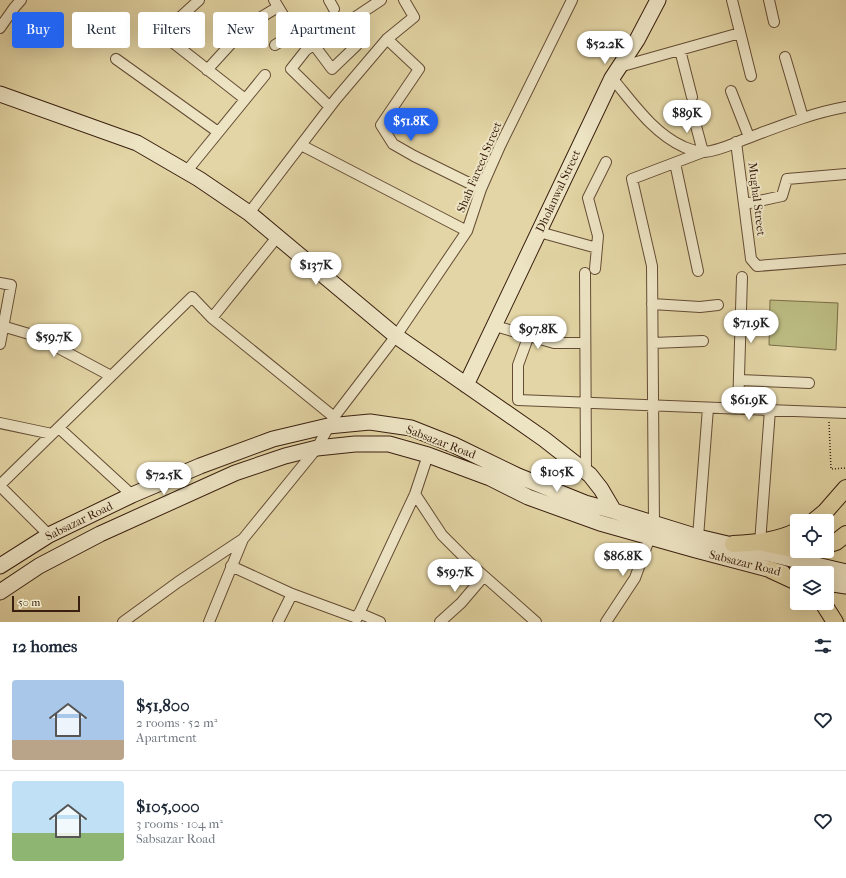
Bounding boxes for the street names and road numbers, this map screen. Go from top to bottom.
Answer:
street label: Shah Fareed Street [454,119,505,215]
street label: Dholanwal Street [533,147,584,234]
street label: Mughal Street [746,161,769,237]
street label: Sabsazar Road [404,422,478,462]
street label: Sabsazar Road [43,498,115,543]
street label: Sabsazar Road [708,547,783,579]

